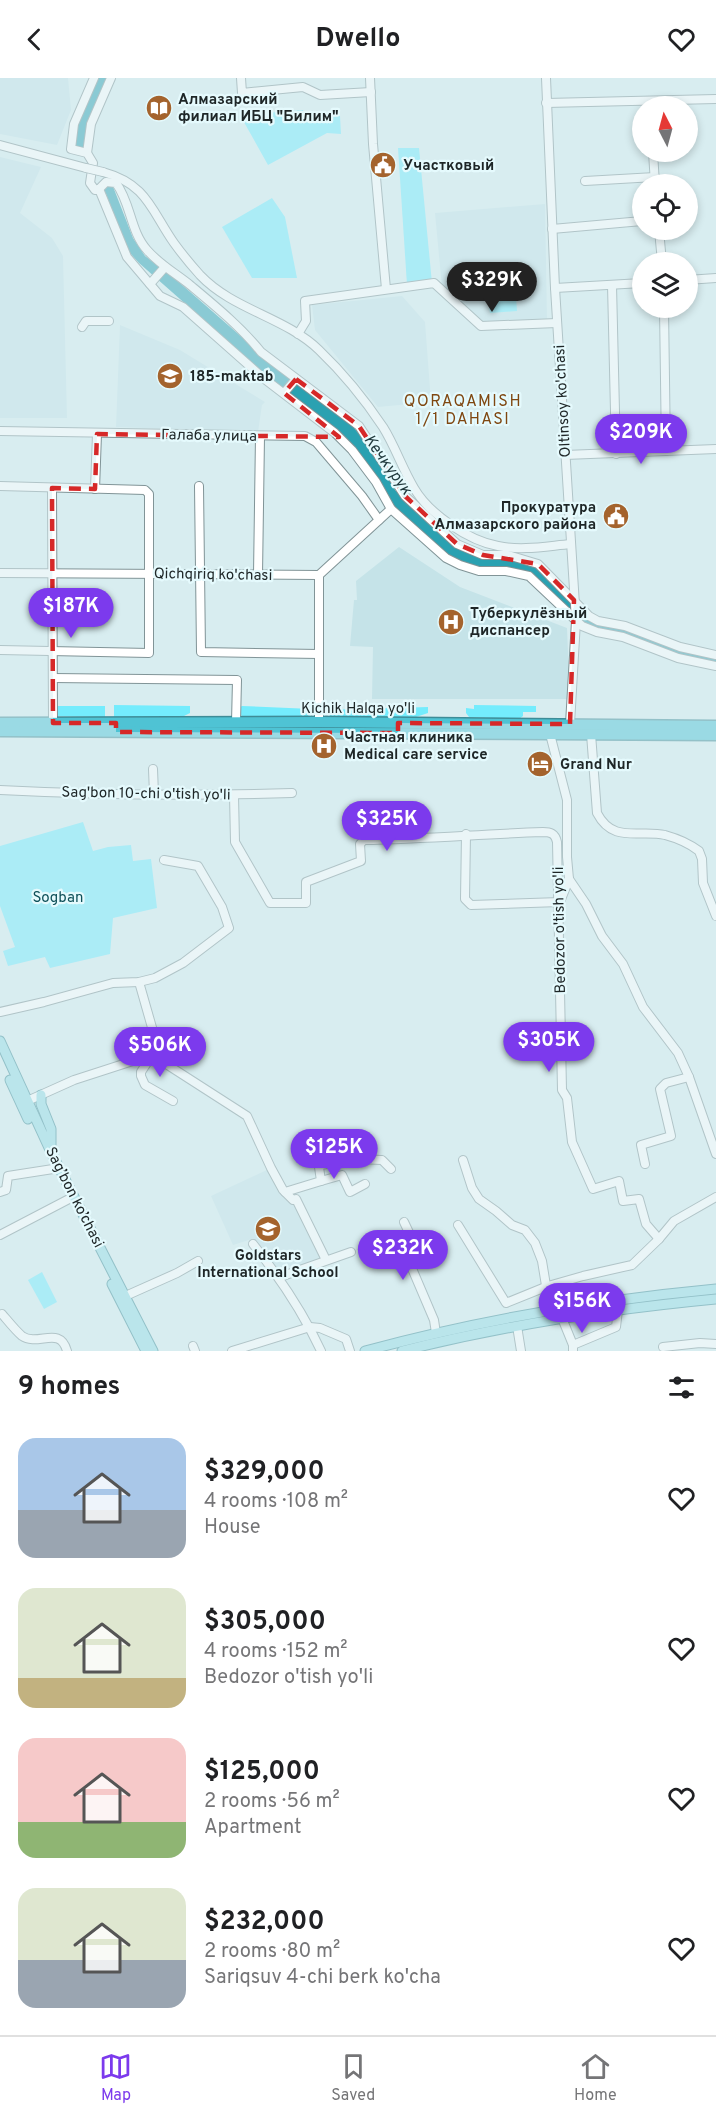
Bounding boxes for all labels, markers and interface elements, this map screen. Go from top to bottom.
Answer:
text: Dwello [316,22,400,56]
icon: back [18,23,51,56]
icon: heart [665,23,698,56]
place label: Алмазарский филиал ИБЦ "Билим" [178,91,339,127]
library icon: Алмазарский филиал ИБЦ "Билим" [144,93,174,123]
north arrow [632,96,698,162]
map controls [632,96,698,318]
public building icon: Участковый [368,150,398,180]
place label: Участковый [403,157,494,176]
button: locate [632,174,698,240]
button: layers [632,252,698,318]
pin: $329K [450,262,534,313]
text: $329K [461,268,523,294]
street label: Oltinsoy ko'chasi [551,344,576,458]
school or university icon: 185-maktab [155,361,185,391]
place label: 185-maktab [190,368,273,387]
district label: QORAQAMISH 1/1 DAHASI [404,392,522,430]
pin: $209K [599,414,683,465]
text: $209K [609,420,673,446]
street label: Галаба улица [161,426,257,447]
water label: Кечкурук [359,431,417,500]
place label: Прокуратура Алмазарского района [435,499,596,535]
public building icon: Прокуратура Алмазарского района [601,501,631,531]
street label: Qichqiriq ko'chasi [154,565,272,586]
pin: $187K [29,588,113,639]
text: $187K [42,594,100,620]
place label: Туберкулёзный диспансер [470,605,587,641]
hospital icon: Туберкулёзный диспансер [436,607,466,637]
street label: Kichik Halqa yo'li [301,700,415,719]
place label: Частная клиника Medical care service [344,729,488,765]
hospital icon: Частная клиника Medical care service [309,731,339,761]
hotel icon: Grand Nur [525,749,555,779]
place label: Grand Nur [560,756,633,775]
street label: Sag'bon 10-chi o'tish yo'li [61,784,231,805]
pin: $325K [345,801,429,852]
text: $325K [356,807,418,833]
street label: Bedozor o'tish yo'li [550,866,571,994]
park label: Sogban [33,889,83,908]
pin: $305K [507,1022,591,1073]
pin: $506K [118,1027,202,1078]
text: $305K [517,1028,581,1054]
text: $506K [128,1033,192,1059]
pin: $125K [292,1129,376,1180]
text: $125K [305,1135,363,1161]
street label: Sag’bon ko’chasi [40,1144,107,1251]
school or university icon: Goldstars International School [253,1214,283,1244]
pin: $232K [361,1230,445,1281]
text: $232K [372,1236,434,1262]
place label: Goldstars International School [197,1247,339,1283]
pin: $156K [540,1283,624,1334]
text: $156K [553,1289,611,1315]
text: 9 homes [18,1371,120,1404]
icon: filters [665,1371,698,1404]
text: $329,000 [204,1456,325,1489]
icon: home [66,1462,138,1534]
icon: heart [665,1482,698,1515]
text: 4 rooms · 108 m² [204,1489,348,1515]
text: House [204,1515,260,1541]
text: $305,000 [204,1606,326,1639]
icon: home [66,1612,138,1684]
icon: heart [665,1632,698,1665]
text: 4 rooms · 152 m² [204,1639,348,1665]
text: Bedozor o'tish yo'li [204,1665,373,1691]
text: $125,000 [204,1756,320,1789]
icon: home [66,1762,138,1834]
icon: heart [665,1782,698,1815]
text: 2 rooms · 56 m² [204,1789,340,1815]
text: Apartment [204,1815,302,1841]
text: $232,000 [204,1906,325,1939]
icon: home [66,1912,138,1984]
icon: heart [665,1932,698,1965]
text: 2 rooms · 80 m² [204,1939,340,1965]
text: Sariqsuv 4-chi berk ko'cha [204,1965,441,1991]
tab: Map [99,2050,132,2106]
tab: Saved [331,2050,375,2106]
tab: Home [574,2050,617,2106]

